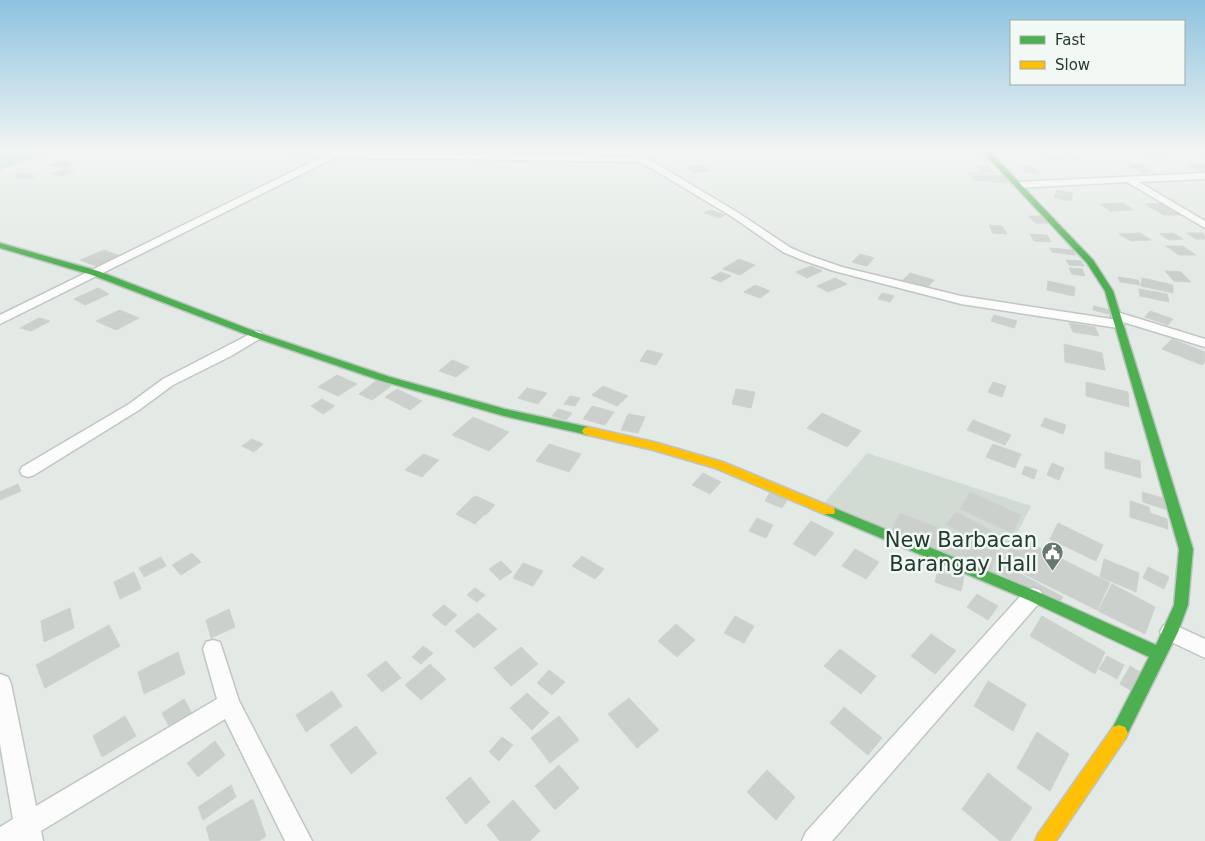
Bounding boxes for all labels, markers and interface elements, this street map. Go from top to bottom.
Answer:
legend [1010,20,1185,85]
text: Fast [1055,31,1085,49]
text: Slow [1055,56,1090,74]
place label: New Barbacan Barangay Hall [885,528,1037,576]
public building icon: New Barbacan Barangay Hall [1041,540,1065,571]

